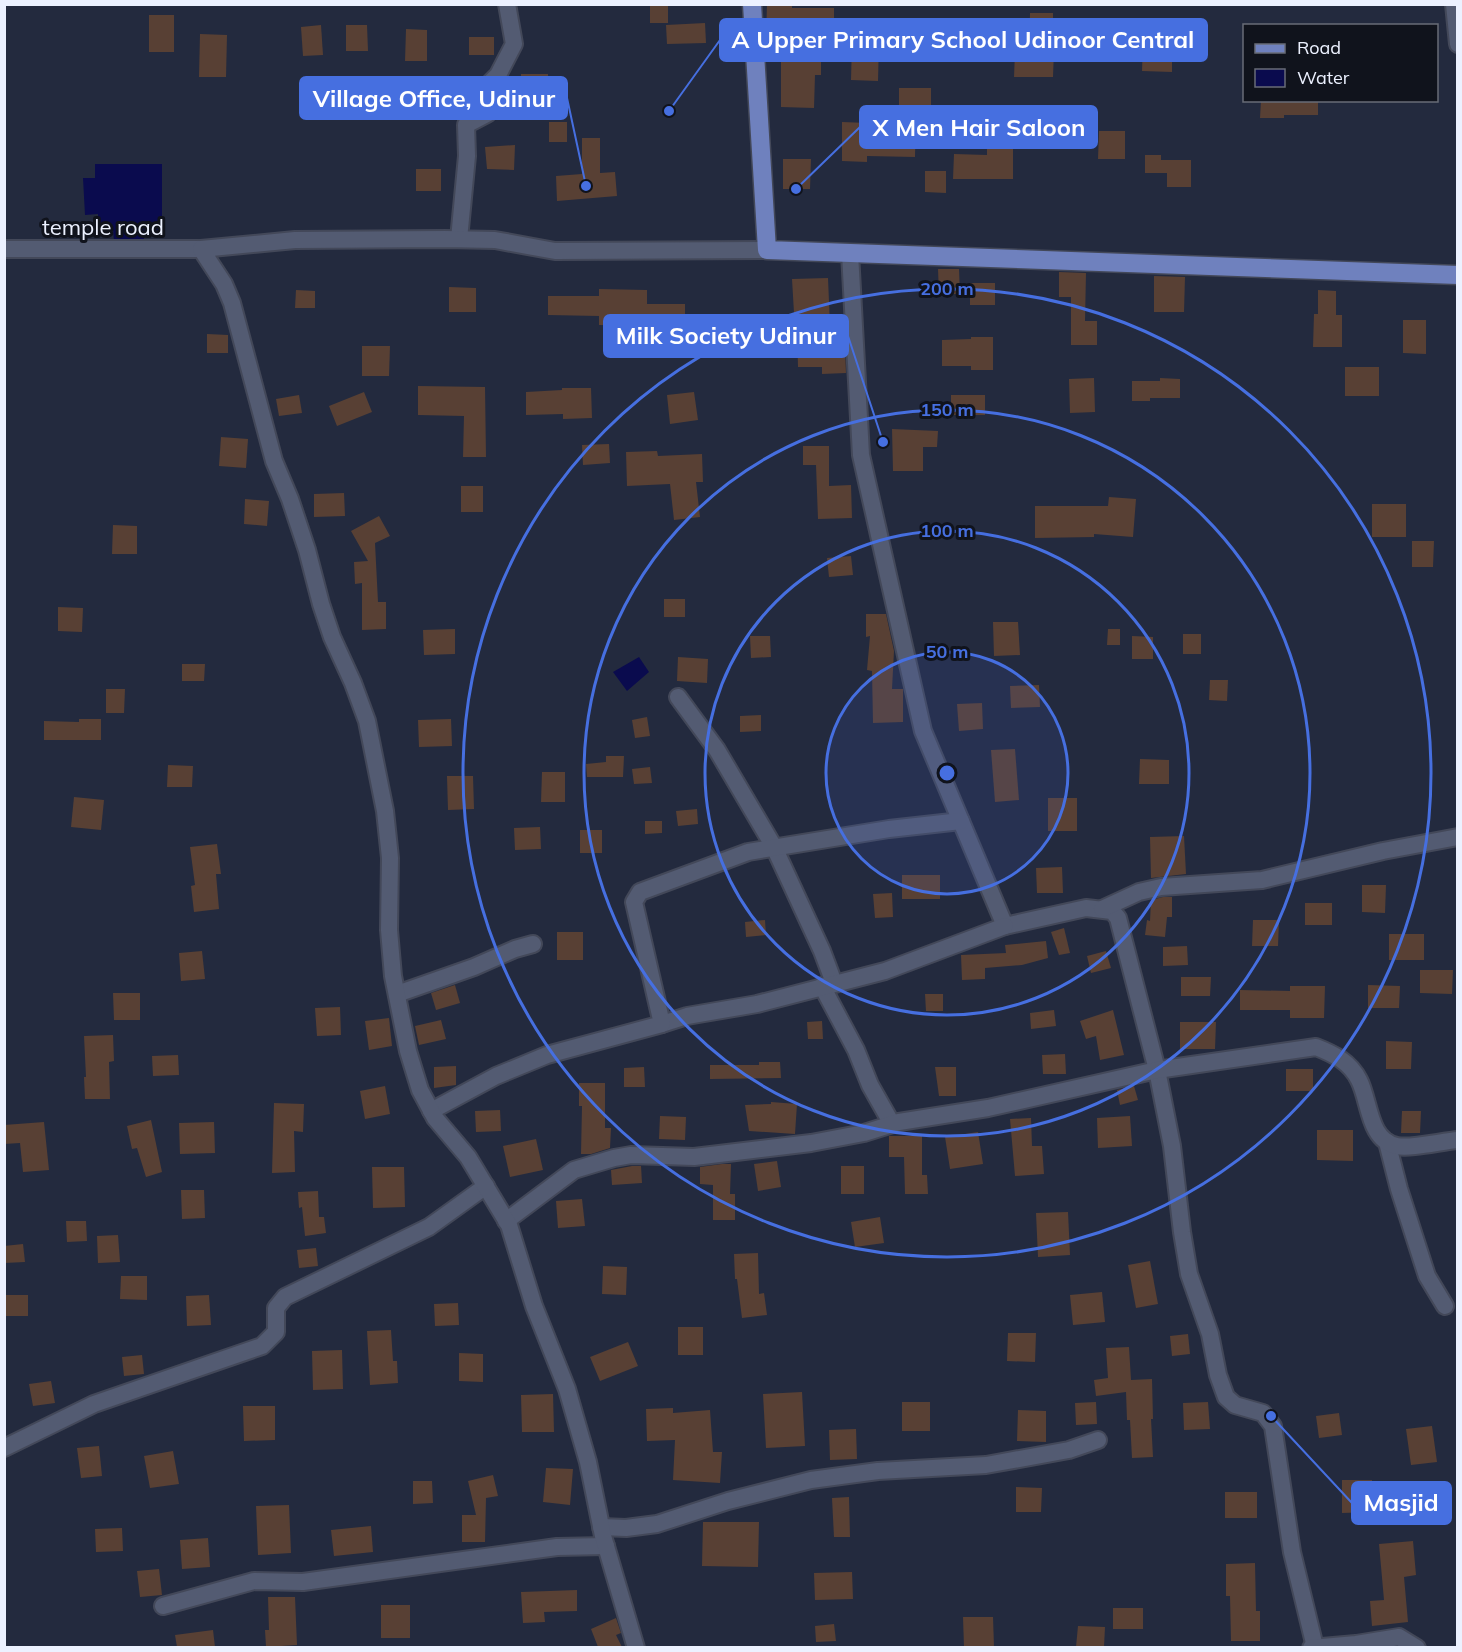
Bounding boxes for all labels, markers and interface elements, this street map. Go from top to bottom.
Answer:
callout: A Upper Primary School Udinoor Central [720,19,1207,61]
text: A Upper Primary School Udinoor Central [732,24,1194,54]
legend [1243,24,1438,102]
text: Road [1297,36,1341,59]
text: Water [1297,66,1350,89]
callout: Village Office, Udinur [300,77,567,119]
text: Village Office, Udinur [312,83,556,113]
callout: X Men Hair Saloon [860,106,1097,148]
text: X Men Hair Saloon [872,112,1086,142]
street label: temple road [42,213,164,241]
text: 200 m [920,277,974,300]
callout: Milk Society Udinur [604,315,848,357]
text: Milk Society Udinur [616,320,837,350]
text: 150 m [920,398,974,421]
text: 100 m [920,519,974,542]
text: 50 m [926,640,968,663]
centre of rings [937,763,957,783]
callout: Masjid [1352,1482,1451,1524]
text: Masjid [1363,1487,1439,1517]

